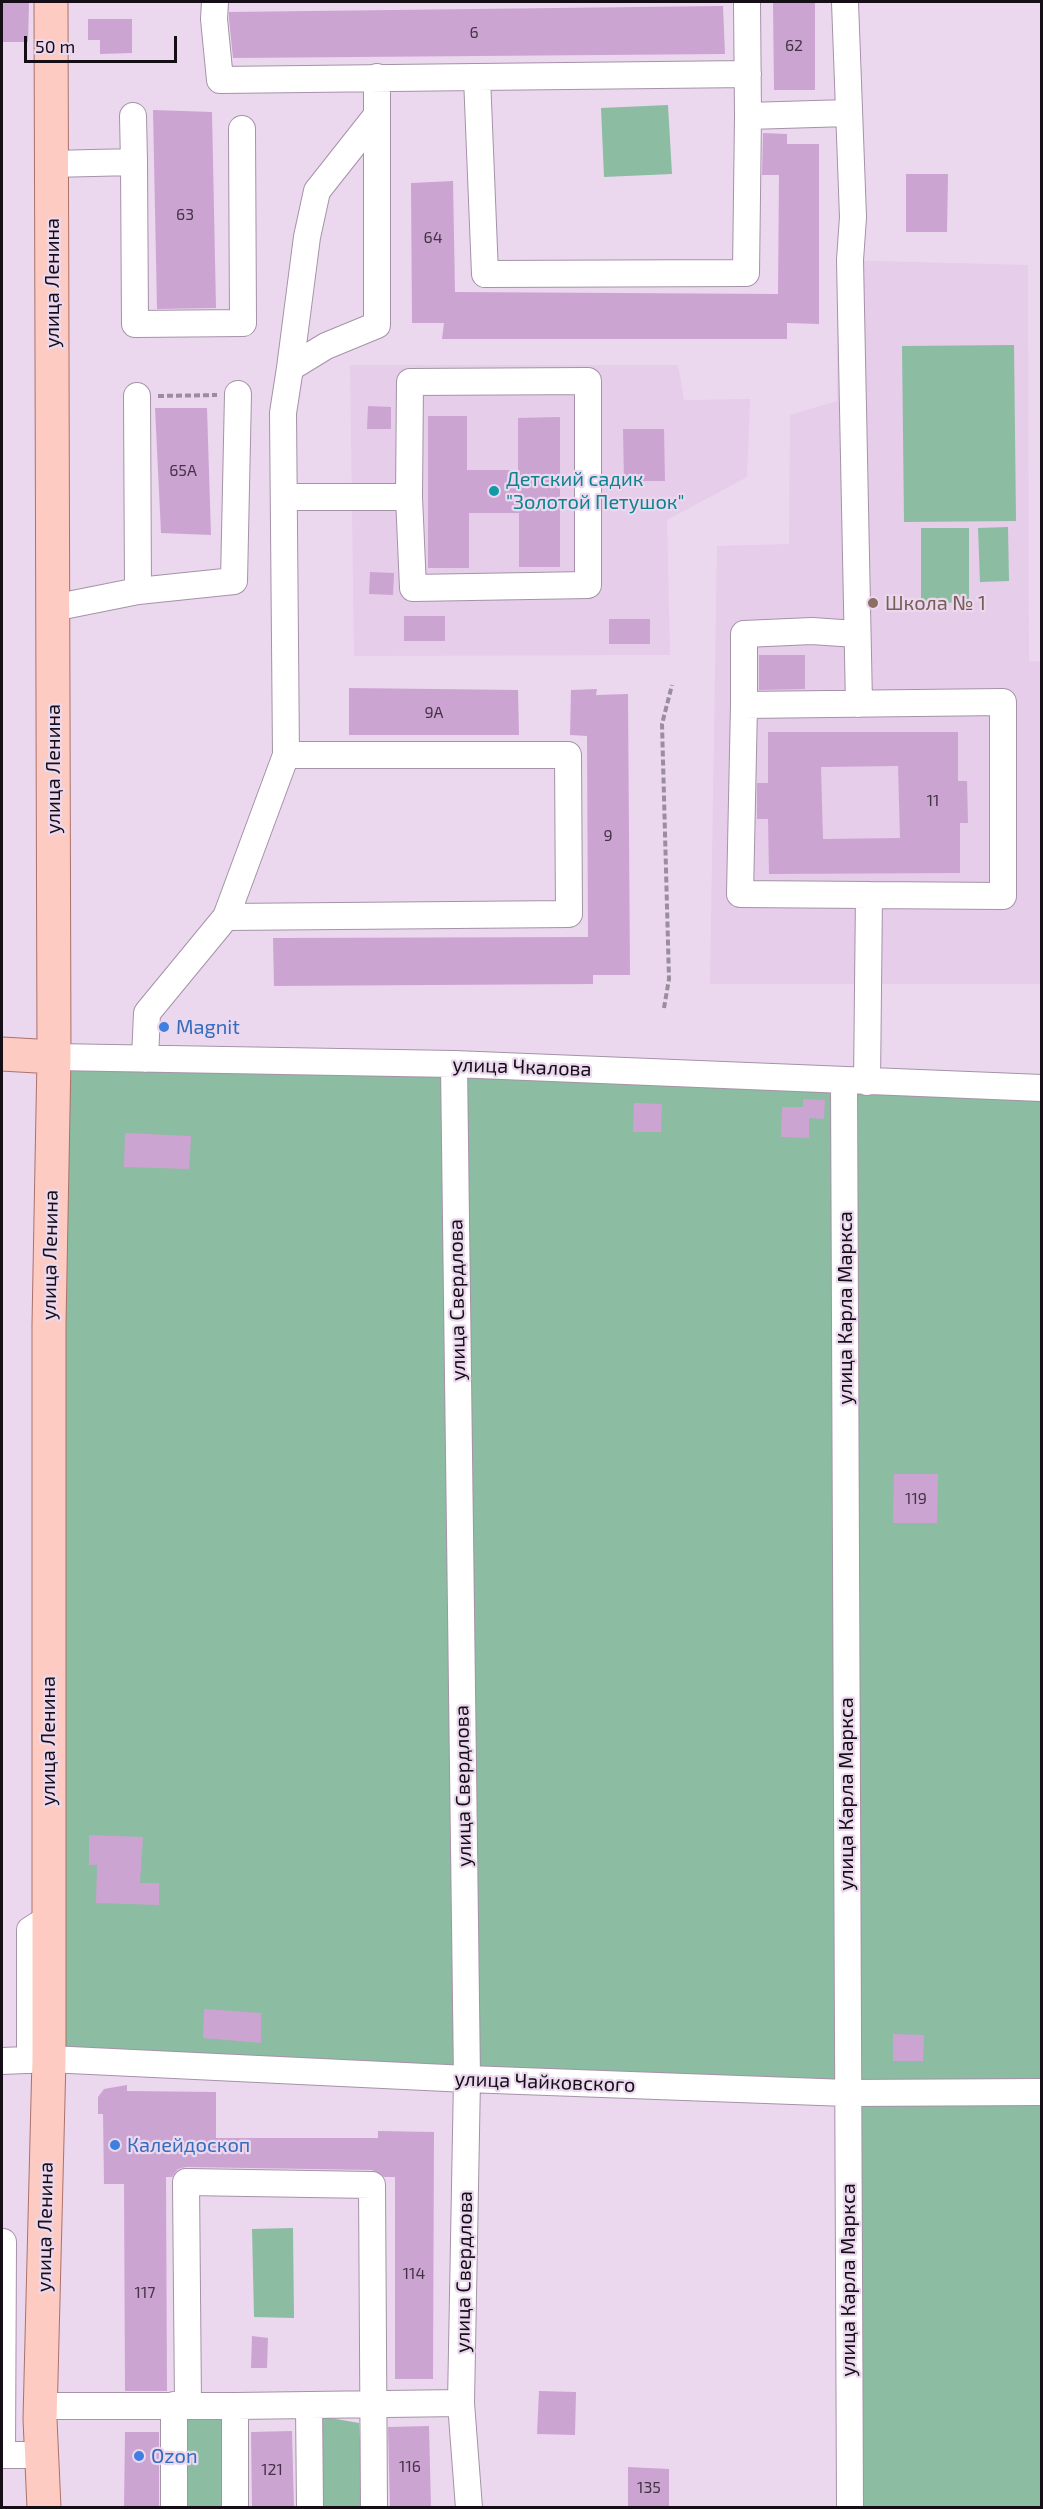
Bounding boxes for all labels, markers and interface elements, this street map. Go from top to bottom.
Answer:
house number: 6 [469,23,479,43]
scale bar [27,24,180,62]
text: 50 m [35,35,75,57]
house number: 62 [785,36,803,56]
house number: 63 [176,205,194,225]
street label: улица Ленина [40,218,64,348]
house number: 64 [424,228,442,248]
house number: 65А [169,461,197,481]
place label: Детский садик "Золотой Петушок" [506,467,685,514]
marker: Детский садик "Золотой Петушок" [487,484,501,498]
place label: Школа № 1 [885,591,986,615]
marker: Школа № 1 [866,596,880,610]
house number: 9А [424,703,444,723]
street label: улица Ленина [41,704,65,834]
house number: 11 [927,791,939,811]
house number: 9 [603,826,613,846]
place label: Magnit [176,1015,240,1039]
marker: Magnit [157,1020,171,1034]
street label: улица Чкалова [452,1053,592,1081]
street label: улица Ленина [37,1190,63,1320]
street label: улица Карла Маркса [833,1211,857,1405]
street label: улица Свердлова [444,1219,470,1381]
house number: 119 [905,1489,927,1509]
street label: улица Ленина [36,1676,60,1806]
street label: улица Карла Маркса [834,1697,858,1891]
street label: улица Свердлова [450,1705,476,1867]
street label: улица Чайковского [454,2067,636,2097]
place label: Калейдоскоп [127,2133,250,2157]
marker: Калейдоскоп [108,2138,122,2152]
street label: улица Ленина [32,2162,58,2292]
street label: улица Карла Маркса [836,2183,860,2377]
street label: улица Свердлова [451,2191,477,2353]
house number: 114 [403,2264,425,2284]
house number: 117 [135,2283,155,2303]
place label: Ozon [151,2444,198,2468]
marker: Ozon [132,2449,146,2463]
house number: 116 [399,2457,421,2477]
house number: 121 [261,2460,283,2480]
house number: 135 [637,2478,661,2498]

